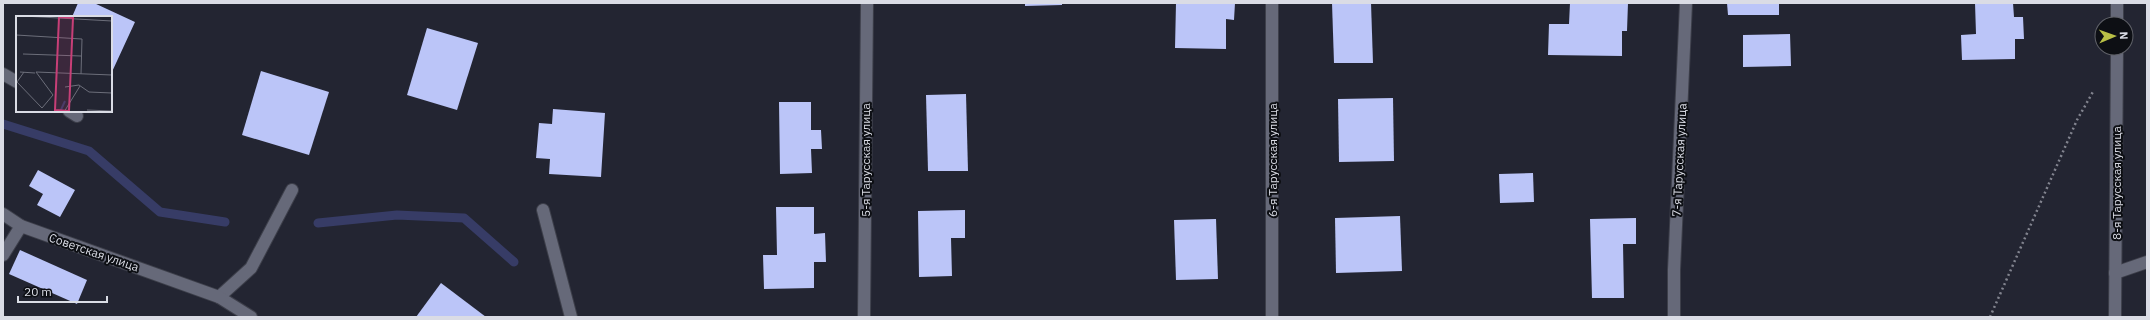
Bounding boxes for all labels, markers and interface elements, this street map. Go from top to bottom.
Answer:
inset map [16,16,112,112]
north arrow [2094,16,2134,56]
text: N [2117,31,2131,40]
street label: 7-я Тарусская улица [1669,102,1689,217]
street label: 5-я Тарусская улица [858,103,873,217]
street label: 6-я Тарусская улица [1265,103,1280,217]
street label: 8-я Тарусская улица [2109,126,2124,240]
street label: Советская улица [47,230,142,275]
scale bar [18,278,107,304]
text: 20 m [24,284,52,299]

